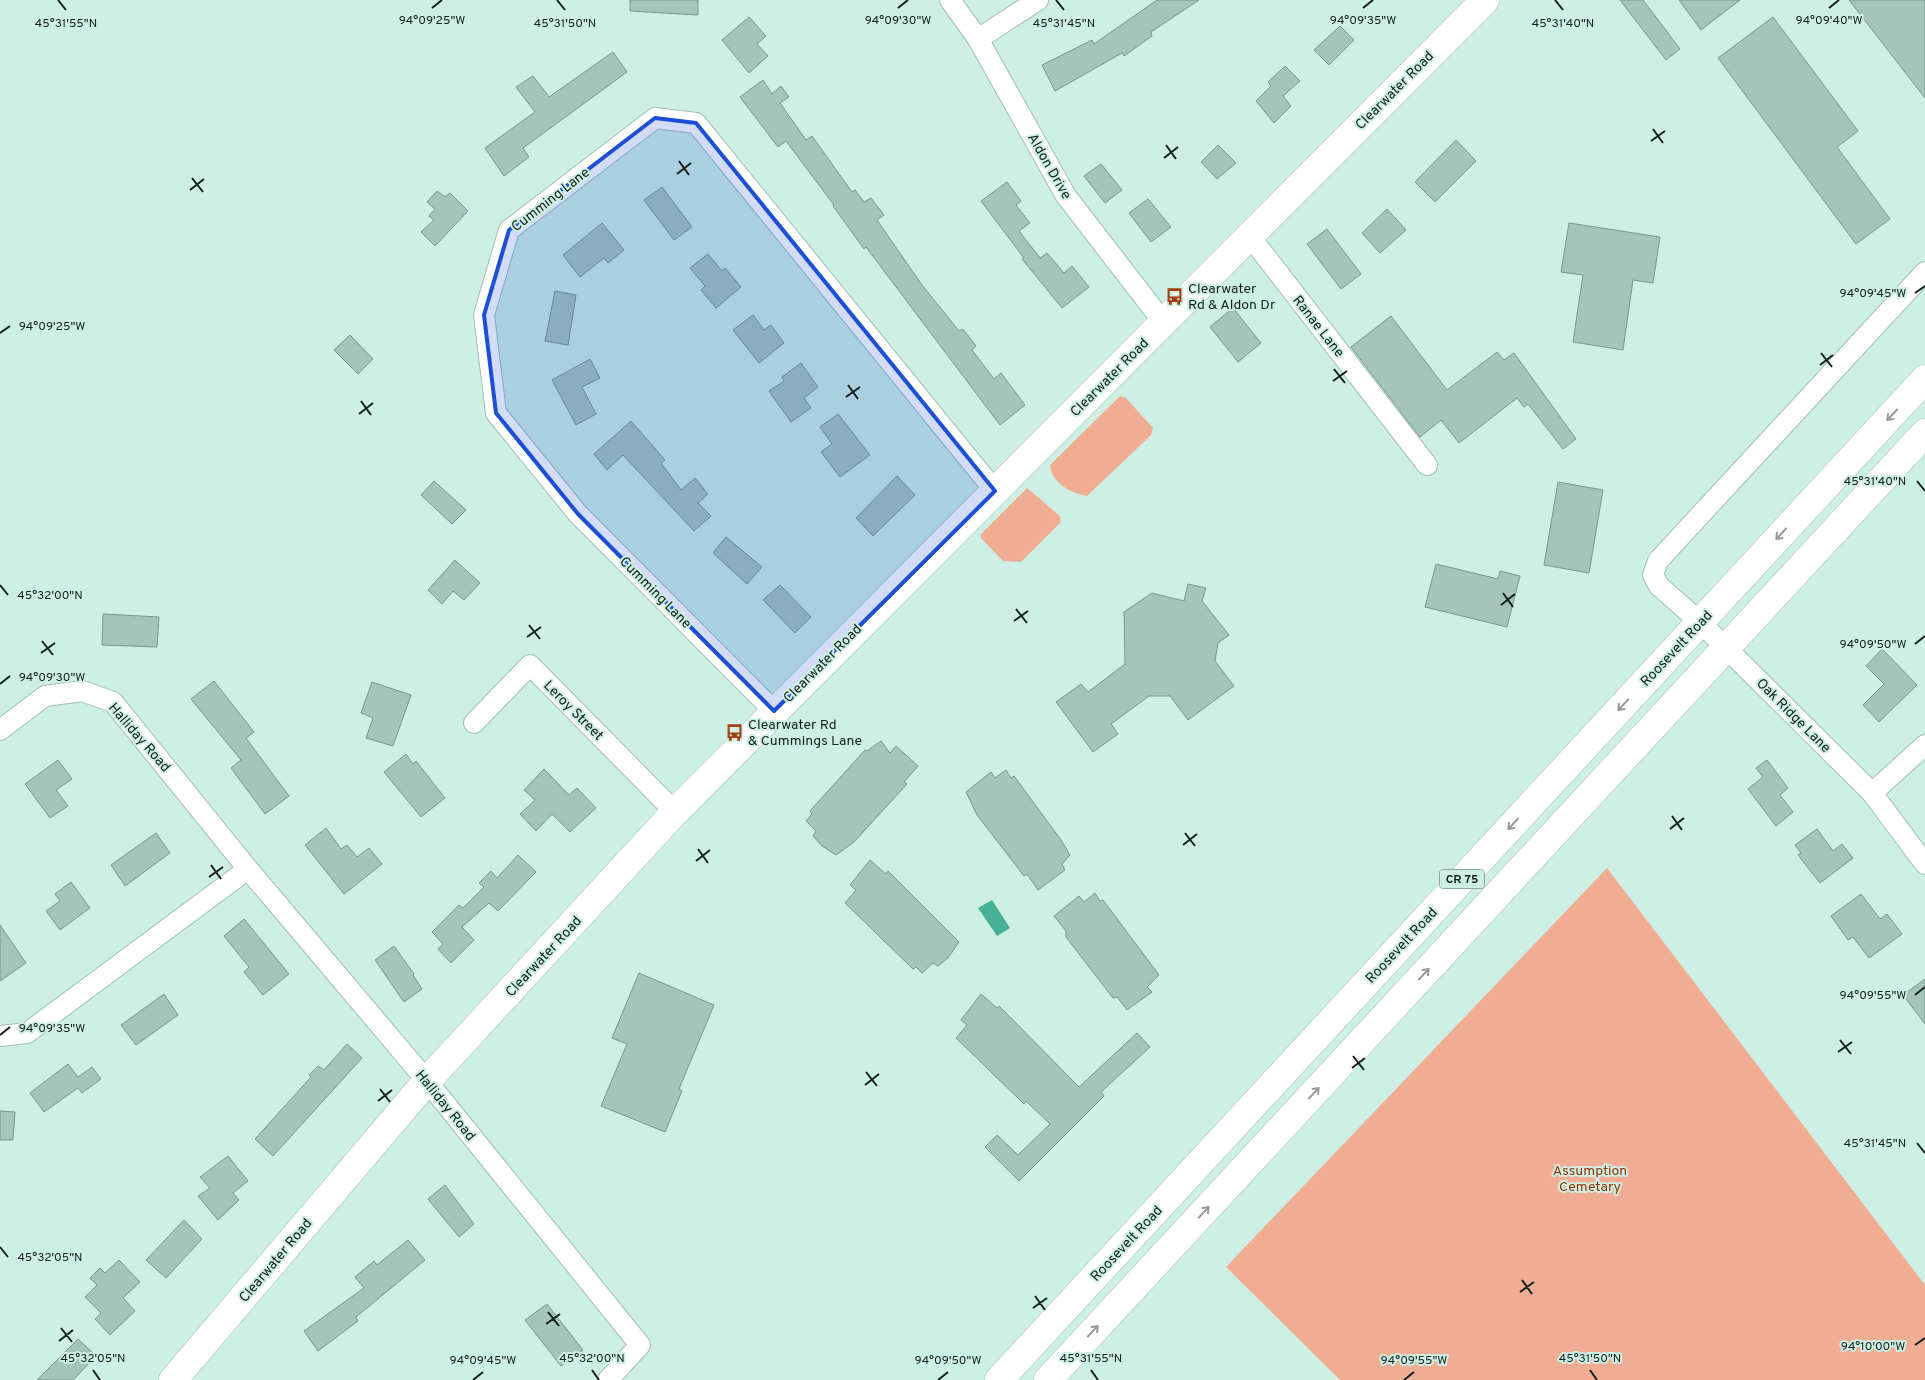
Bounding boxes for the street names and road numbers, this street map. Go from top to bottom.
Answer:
street label: Clearwater Road [1352,48,1438,134]
street label: Aldon Drive [1023,131,1074,203]
street label: Cumming Lane [508,164,593,236]
street label: Ranae Lane [1288,293,1347,361]
street label: Clearwater Road [1067,335,1153,421]
street label: Cumming Lane [615,554,694,633]
street label: Roosevelt Road [1638,608,1717,691]
street label: Clearwater Road [780,621,866,707]
street label: Oak Ridge Lane [1752,675,1834,757]
street label: Leroy Street [540,678,606,744]
street label: Halliday Road [104,700,173,776]
road number: CR 75 [1440,870,1484,889]
street label: Roosevelt Road [1363,905,1442,988]
street label: Clearwater Road [502,913,586,1001]
street label: Halliday Road [411,1067,478,1145]
street label: Roosevelt Road [1088,1203,1167,1286]
street label: Clearwater Road [236,1216,316,1306]

